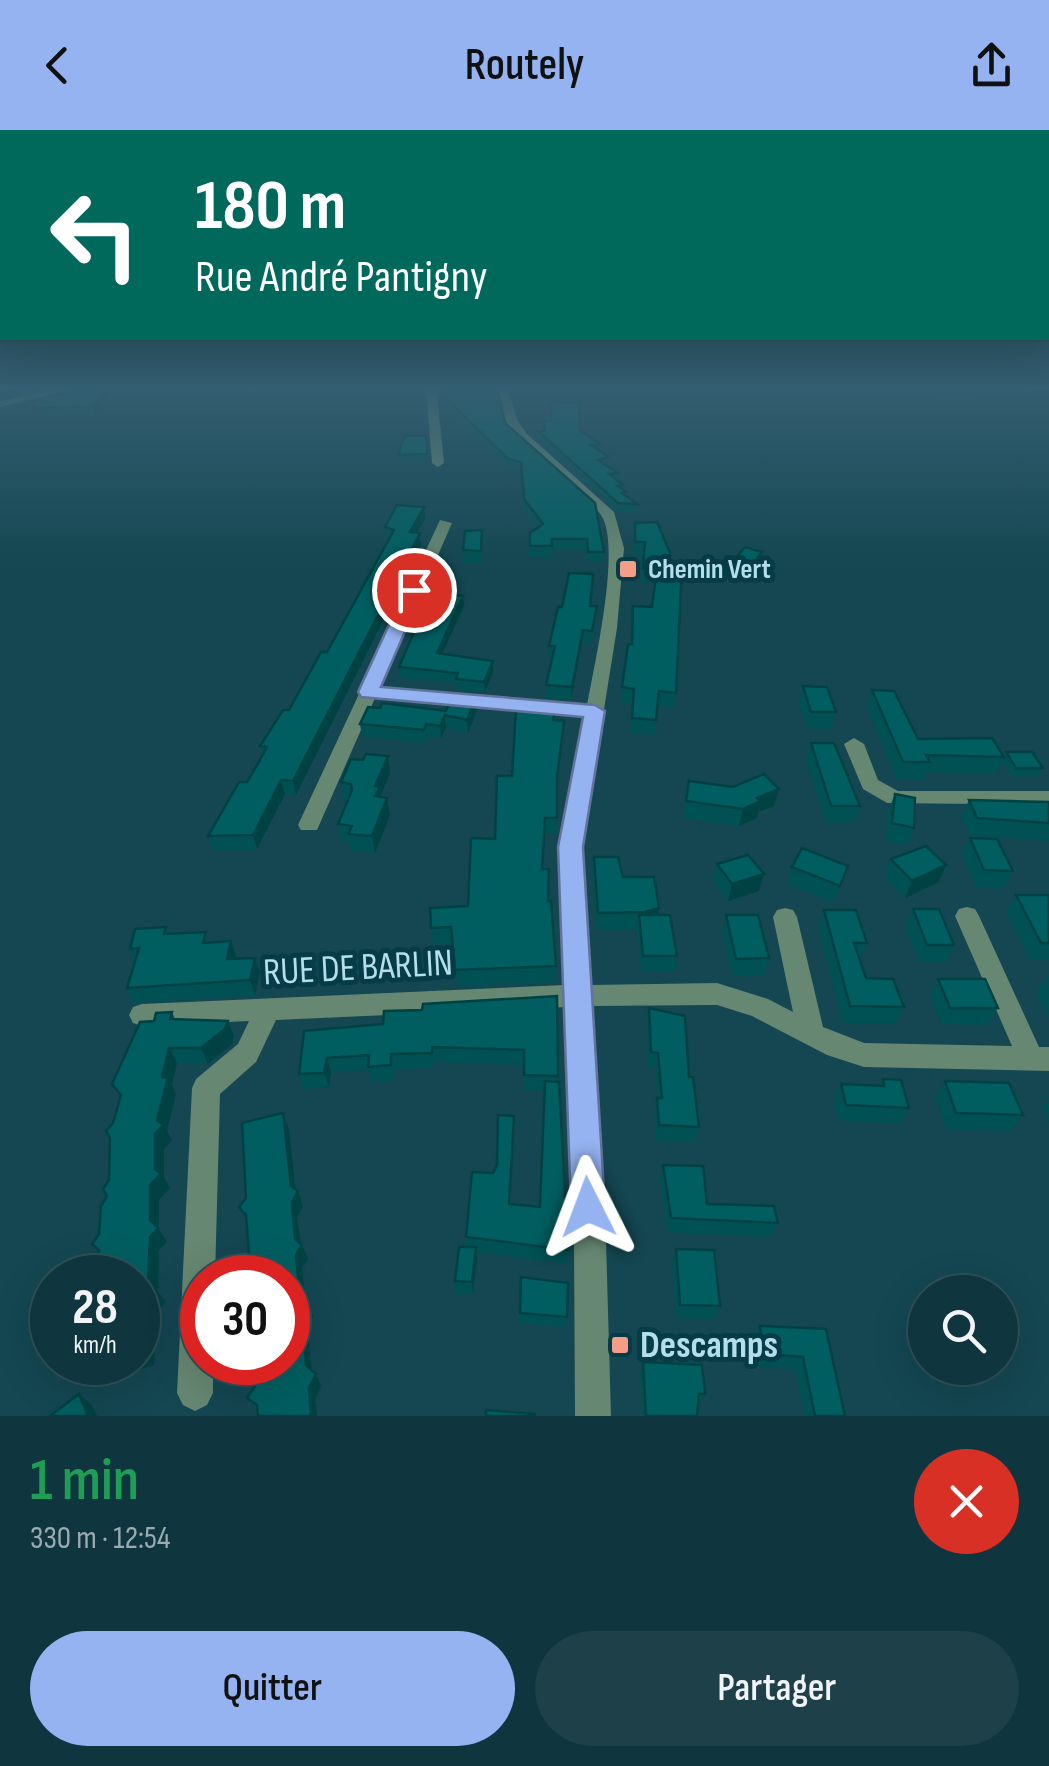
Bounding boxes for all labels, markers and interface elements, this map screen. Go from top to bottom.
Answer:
icon: back [30,38,85,93]
text: Routely [465,38,584,93]
icon: share [964,38,1019,93]
text: 180 m [195,165,346,249]
icon: left [30,170,160,300]
text: Rue André Pantigny [195,250,487,305]
pin [372,548,457,633]
place label: Chemin Vert [648,553,771,586]
marker: Chemin Vert [617,558,639,580]
icon: arrive [387,563,442,618]
street label: RUE DE BARLIN [262,941,454,995]
position arrow [536,1155,640,1259]
speed limit sign: 30 [180,1255,310,1385]
map controls [908,1275,1018,1385]
button: search [908,1275,1018,1385]
text: 28 [72,1278,118,1338]
place label: Descamps [640,1323,778,1368]
text: km/h [73,1330,117,1361]
marker: Descamps [609,1334,631,1356]
text: 1 min [30,1445,139,1517]
button: close [914,1449,1019,1554]
text: 330 m · 12:54 [30,1519,170,1558]
button: Quitter [30,1631,515,1746]
button: Partager [535,1631,1019,1746]

